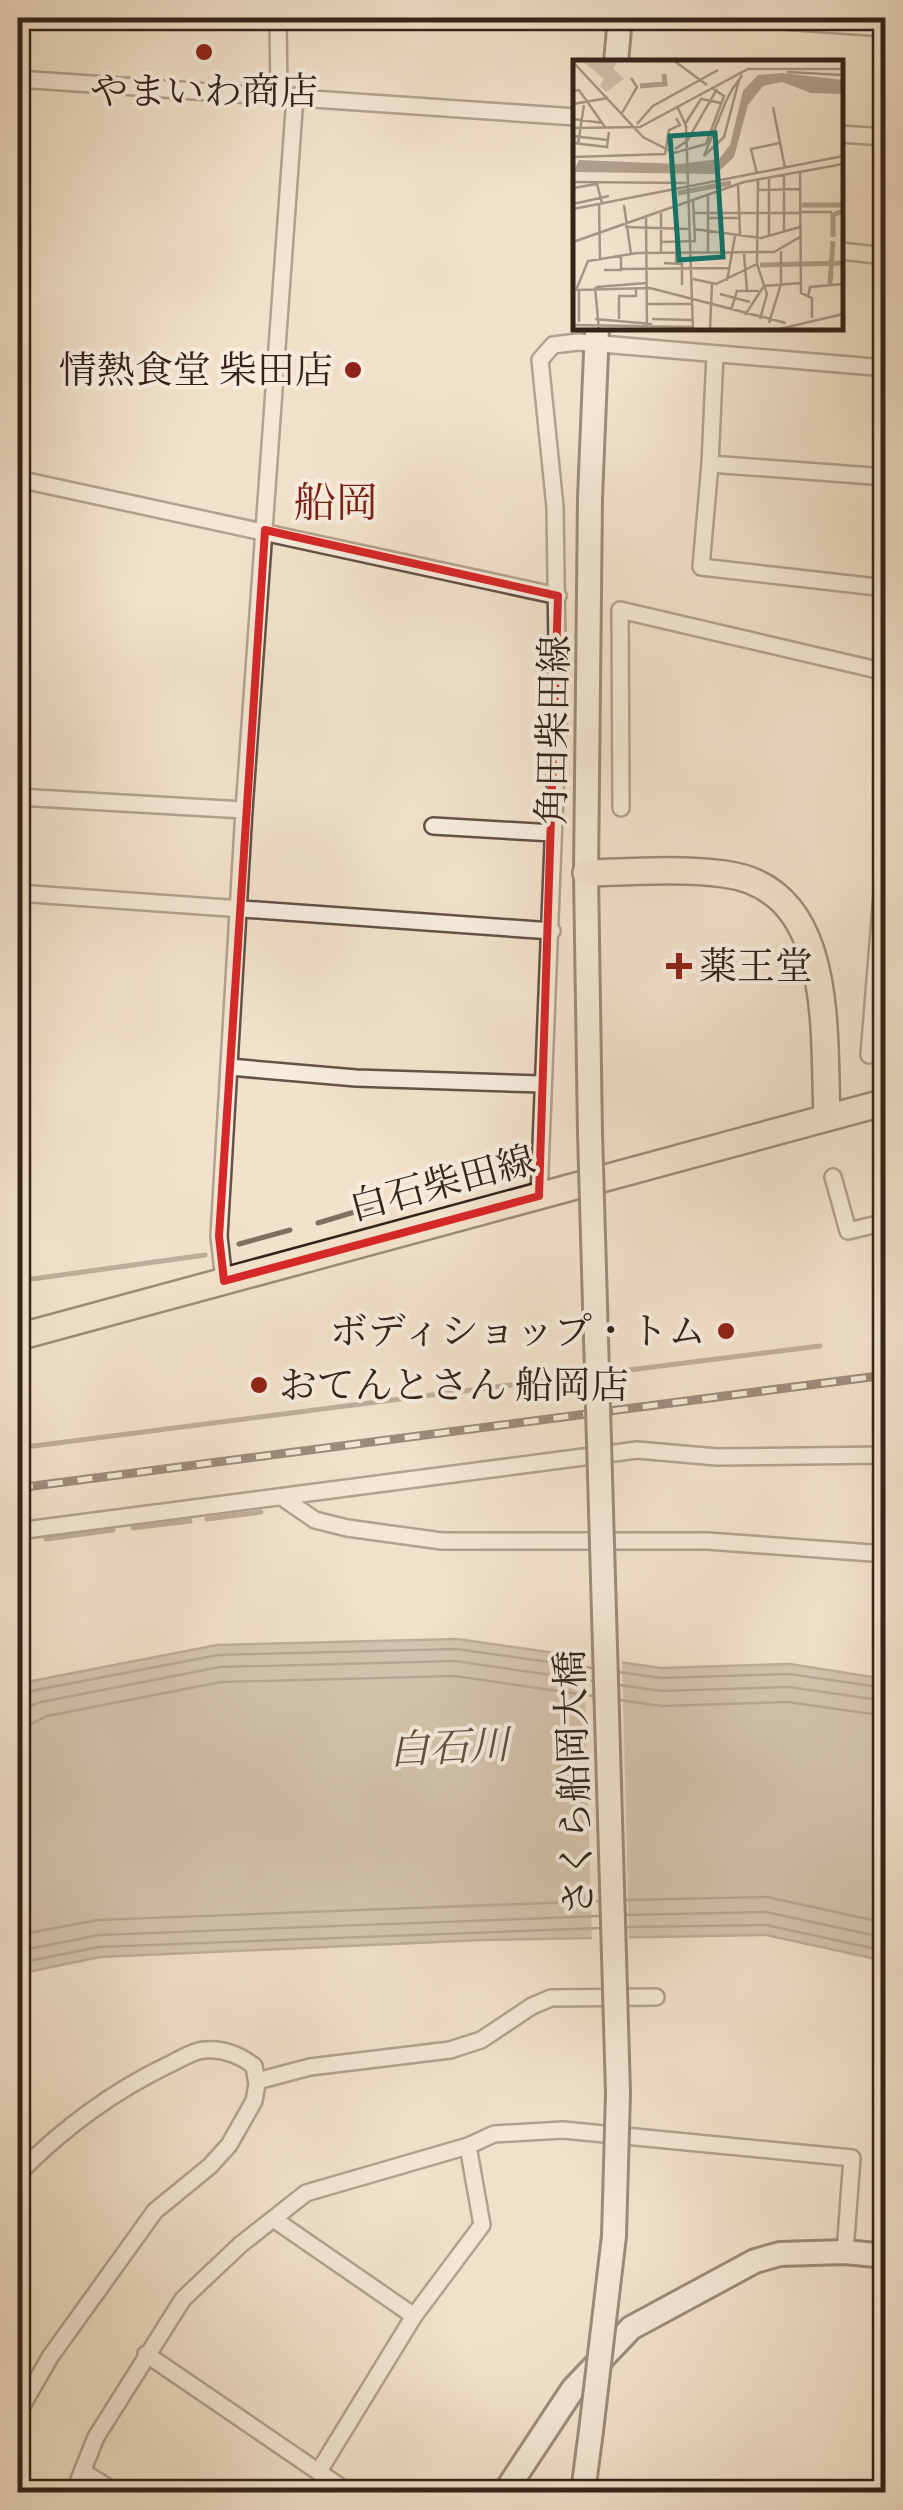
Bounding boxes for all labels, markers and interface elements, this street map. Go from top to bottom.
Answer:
marker: やまいわ商店 [193,41,215,63]
inset map [573,60,843,330]
place label: やまいわ商店 [90,68,318,114]
place label: 情熱食堂 柴田店 [59,347,333,393]
marker: 情熱食堂 柴田店 [342,359,364,381]
district label: 船岡 [294,477,378,529]
street label: 角田柴田線 [528,635,578,825]
place label: 薬王堂 [699,943,813,989]
marker: 薬王堂 [668,955,690,977]
street label: 白石柴田線 [344,1136,540,1230]
place label: ボディショップ・トム [330,1308,706,1354]
marker: ボディショップ・トム [715,1320,737,1342]
place label: おてんとさん 船岡店 [279,1362,629,1408]
marker: おてんとさん 船岡店 [248,1374,270,1396]
street label: さくら船岡大橋 [546,1649,602,1917]
water label: 白石川 [388,1720,514,1775]

